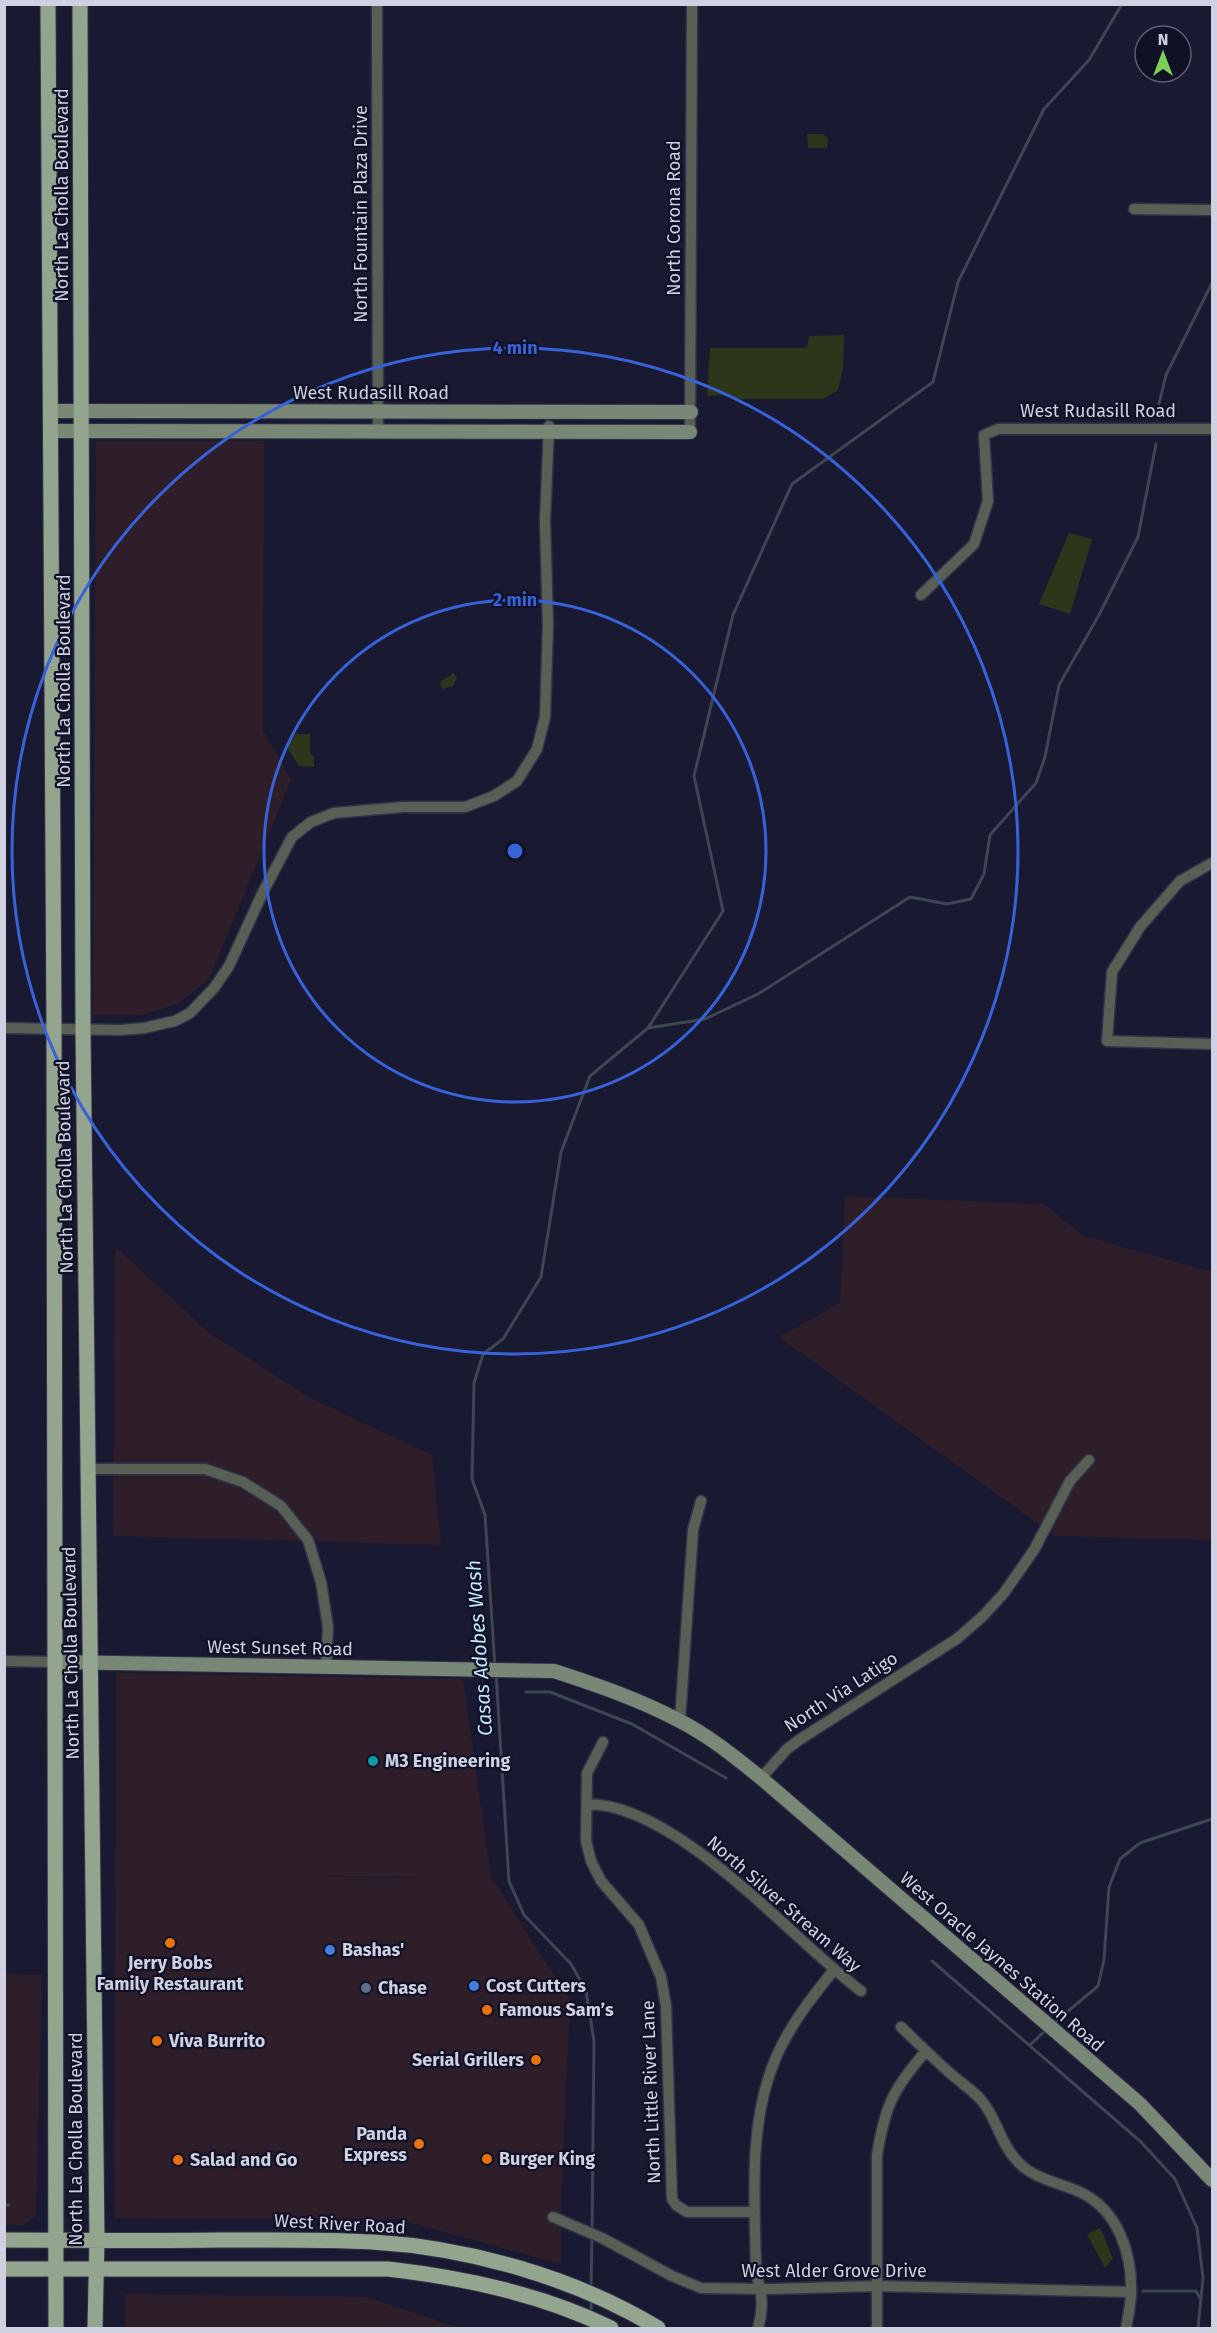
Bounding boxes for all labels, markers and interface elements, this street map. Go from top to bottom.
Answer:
north arrow [1133,24,1193,84]
text: N [1158,30,1168,49]
street label: North La Cholla Boulevard [51,88,73,302]
street label: North Fountain Plaza Drive [350,105,372,323]
street label: North Corona Road [663,140,685,296]
text: 4 min [492,337,538,359]
street label: West Rudasill Road [293,382,449,404]
street label: West Rudasill Road [1020,400,1176,422]
street label: North La Cholla Boulevard [53,574,75,788]
text: 2 min [493,589,537,611]
centre of rings [505,841,525,861]
street label: North La Cholla Boulevard [52,1060,78,1274]
street label: North La Cholla Boulevard [58,1546,84,1760]
water label: Casas Adobes Wash [461,1559,497,1737]
street label: West Sunset Road [207,1636,353,1660]
street label: North Via Latigo [780,1647,902,1737]
place label: M3 Engineering [385,1750,510,1772]
marker: M3 Engineering [366,1754,380,1768]
street label: North Silver Stream Way [702,1831,866,1977]
street label: West Oracle Jaynes Station Road [895,1867,1109,2057]
marker: Jerry Bobs Family Restaurant [163,1936,177,1950]
place label: Bashas' [342,1939,404,1961]
marker: Bashas' [323,1943,337,1957]
place label: Jerry Bobs Family Restaurant [97,1952,244,1995]
place label: Cost Cutters [486,1975,586,1997]
place label: Chase [378,1977,427,1999]
marker: Cost Cutters [467,1979,481,1993]
marker: Chase [359,1981,373,1995]
place label: Famous Sam’s [499,1999,614,2021]
street label: North Little River Lane [637,2000,665,2184]
marker: Famous Sam’s [480,2003,494,2017]
place label: Viva Burrito [168,2030,265,2052]
street label: North La Cholla Boulevard [65,2032,87,2246]
marker: Viva Burrito [150,2034,164,2048]
place label: Serial Grillers [412,2049,524,2071]
marker: Serial Grillers [529,2053,543,2067]
place label: Panda Express [344,2123,407,2166]
marker: Panda Express [412,2137,426,2151]
place label: Burger King [499,2148,595,2170]
place label: Salad and Go [190,2149,298,2171]
marker: Burger King [480,2152,494,2166]
marker: Salad and Go [171,2153,185,2167]
street label: West River Road [274,2210,406,2238]
street label: West Alder Grove Drive [741,2260,927,2282]

